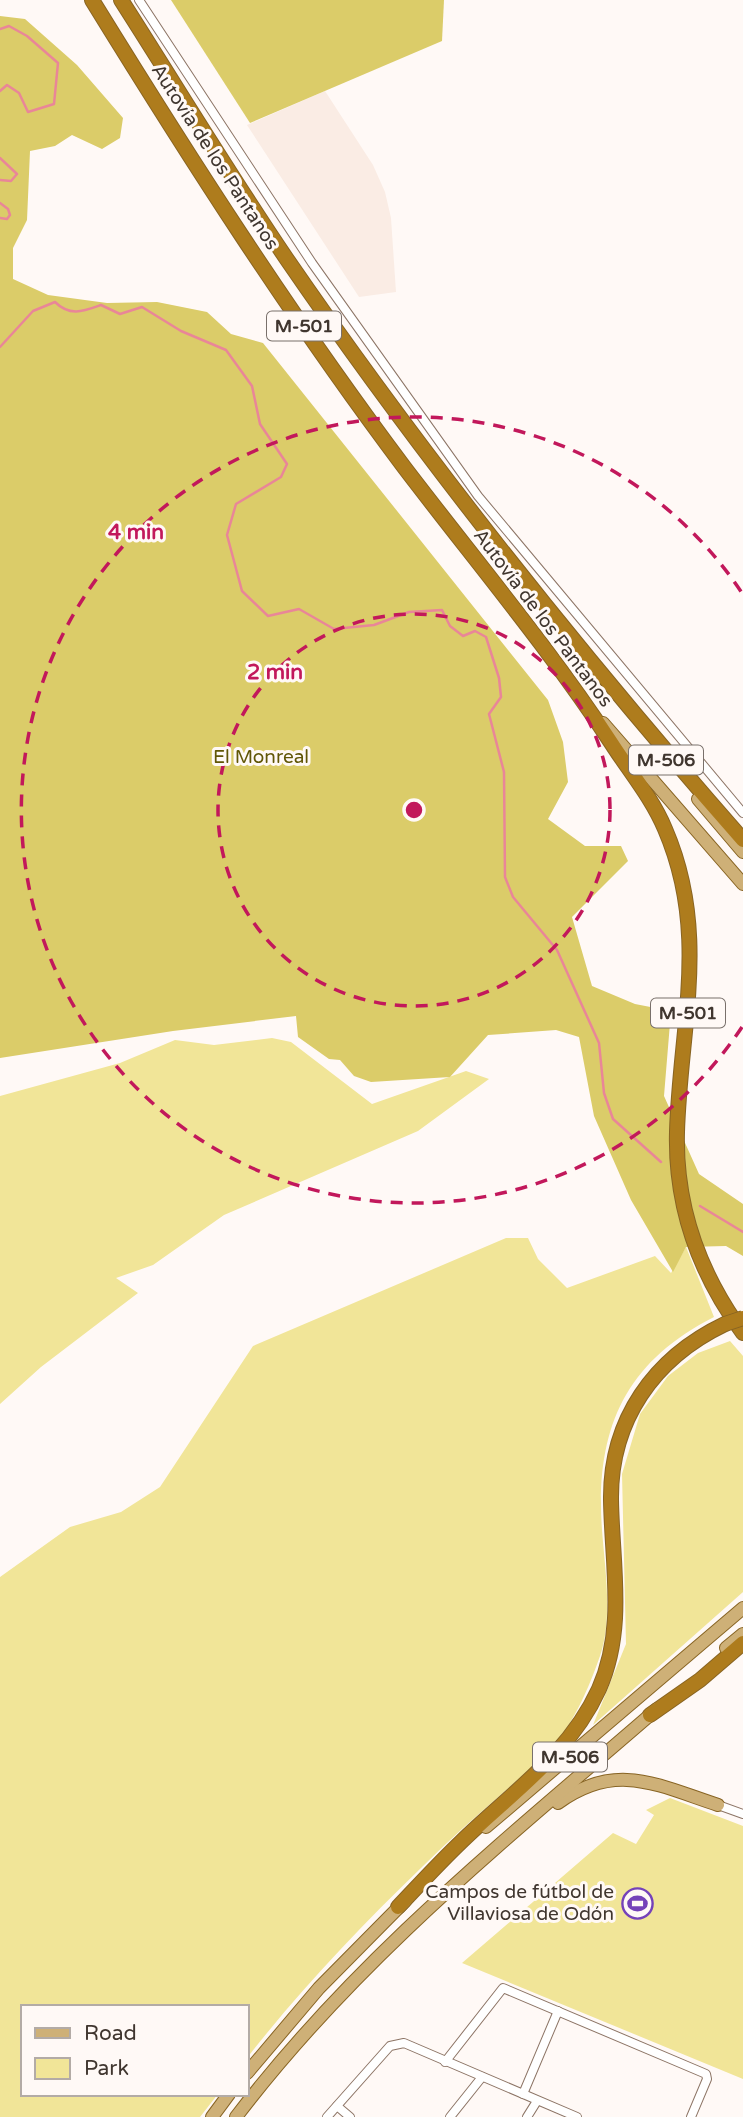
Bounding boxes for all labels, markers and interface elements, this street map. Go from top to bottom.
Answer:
street label: Autovía de los Pantanos [147,60,283,254]
road number: M-501 [267,312,341,340]
text: 4 min [108,520,164,545]
street label: Autovía de los Pantanos [469,525,617,711]
text: 2 min [247,660,303,685]
park label: El Monreal [213,746,309,768]
road number: M-506 [629,746,703,774]
centre of rings [402,798,426,822]
road number: M-501 [651,998,725,1028]
road number: M-506 [533,1742,607,1772]
place label: Campos de fútbol de Villaviosa de Odón [425,1881,614,1925]
sports icon: Campos de fútbol de Villaviosa de Odón [620,1886,654,1920]
legend [21,2005,248,2096]
text: Road [84,2021,137,2046]
text: Park [84,2056,129,2081]

